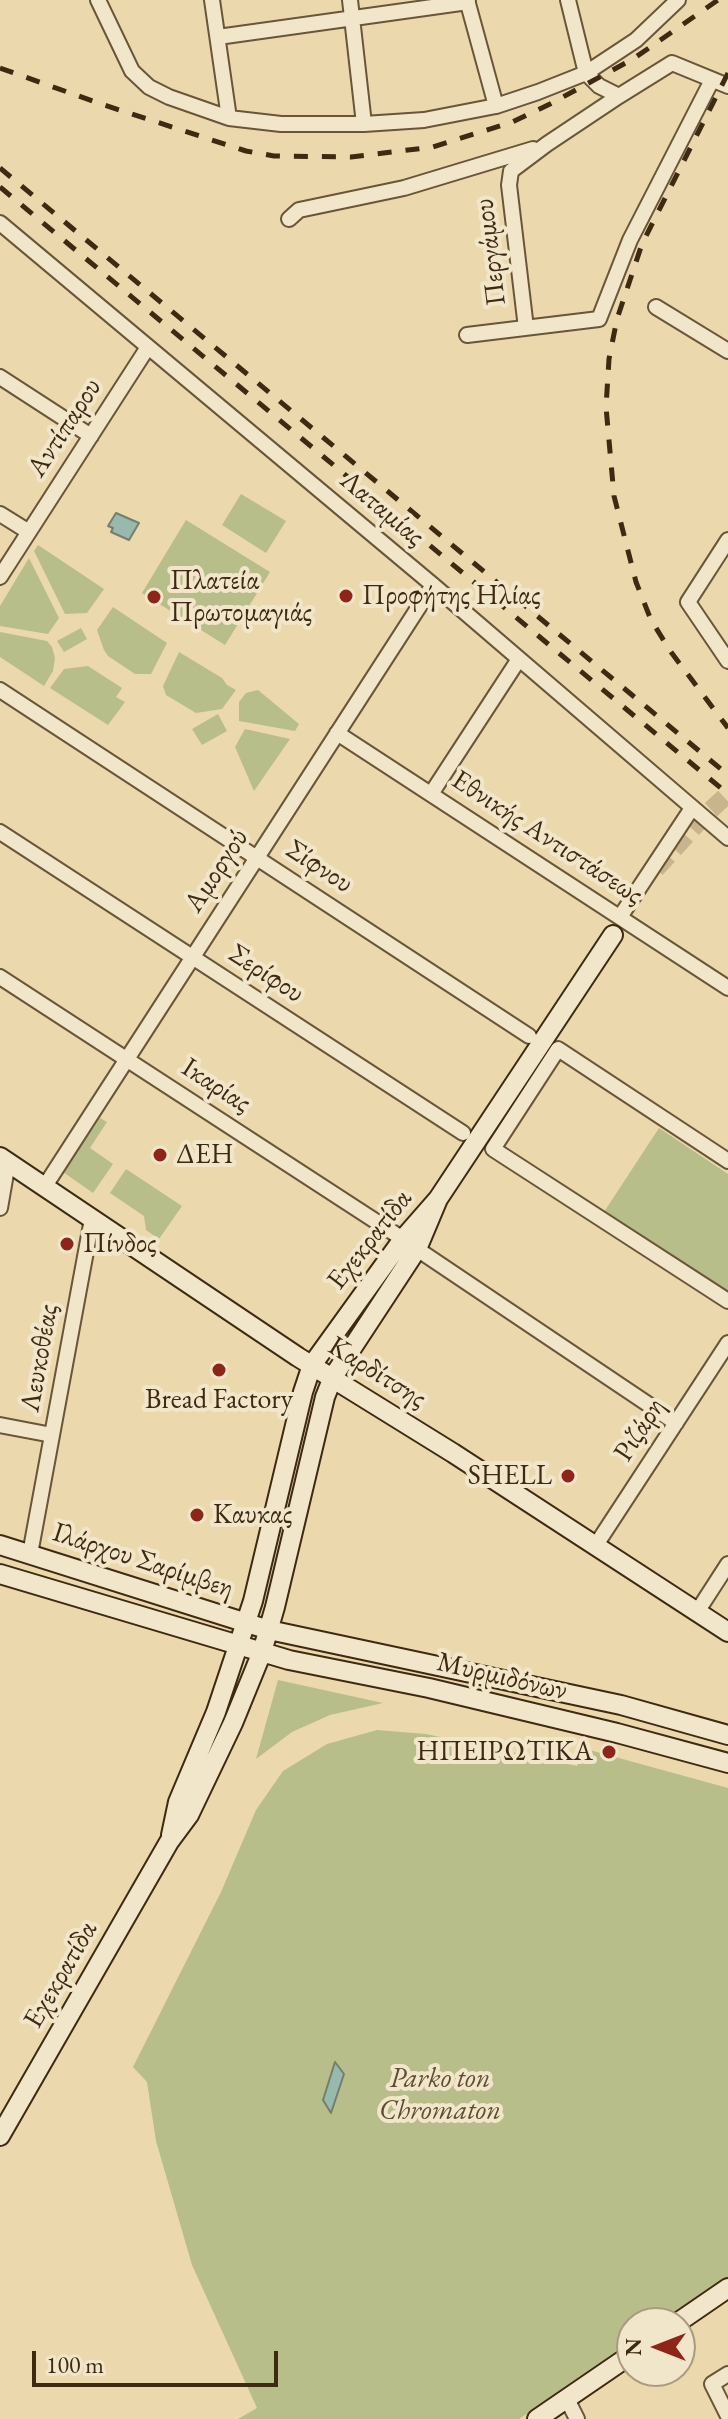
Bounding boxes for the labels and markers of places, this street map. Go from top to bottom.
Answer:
place label: Πλατεία Πρωτομαγιάς [170,564,312,630]
place label: Προφήτης Ηλίας [362,579,541,613]
marker: Προφήτης Ηλίας [337,587,355,605]
marker: Πλατεία Πρωτομαγιάς [145,588,163,606]
place label: ΔΕΗ [176,1138,233,1172]
marker: ΔΕΗ [151,1146,169,1164]
place label: Πίνδος [83,1227,157,1261]
marker: Πίνδος [58,1235,76,1253]
marker: Bread Factory [210,1361,228,1379]
place label: Bread Factory [145,1383,293,1417]
place label: SHELL [468,1459,552,1493]
marker: SHELL [559,1467,577,1485]
place label: Καυκας [213,1498,292,1532]
marker: Καυκας [188,1506,206,1524]
place label: ΗΠΕΙΡΩΤΙΚΑ [416,1735,593,1769]
marker: ΗΠΕΙΡΩΤΙΚΑ [600,1743,618,1761]

